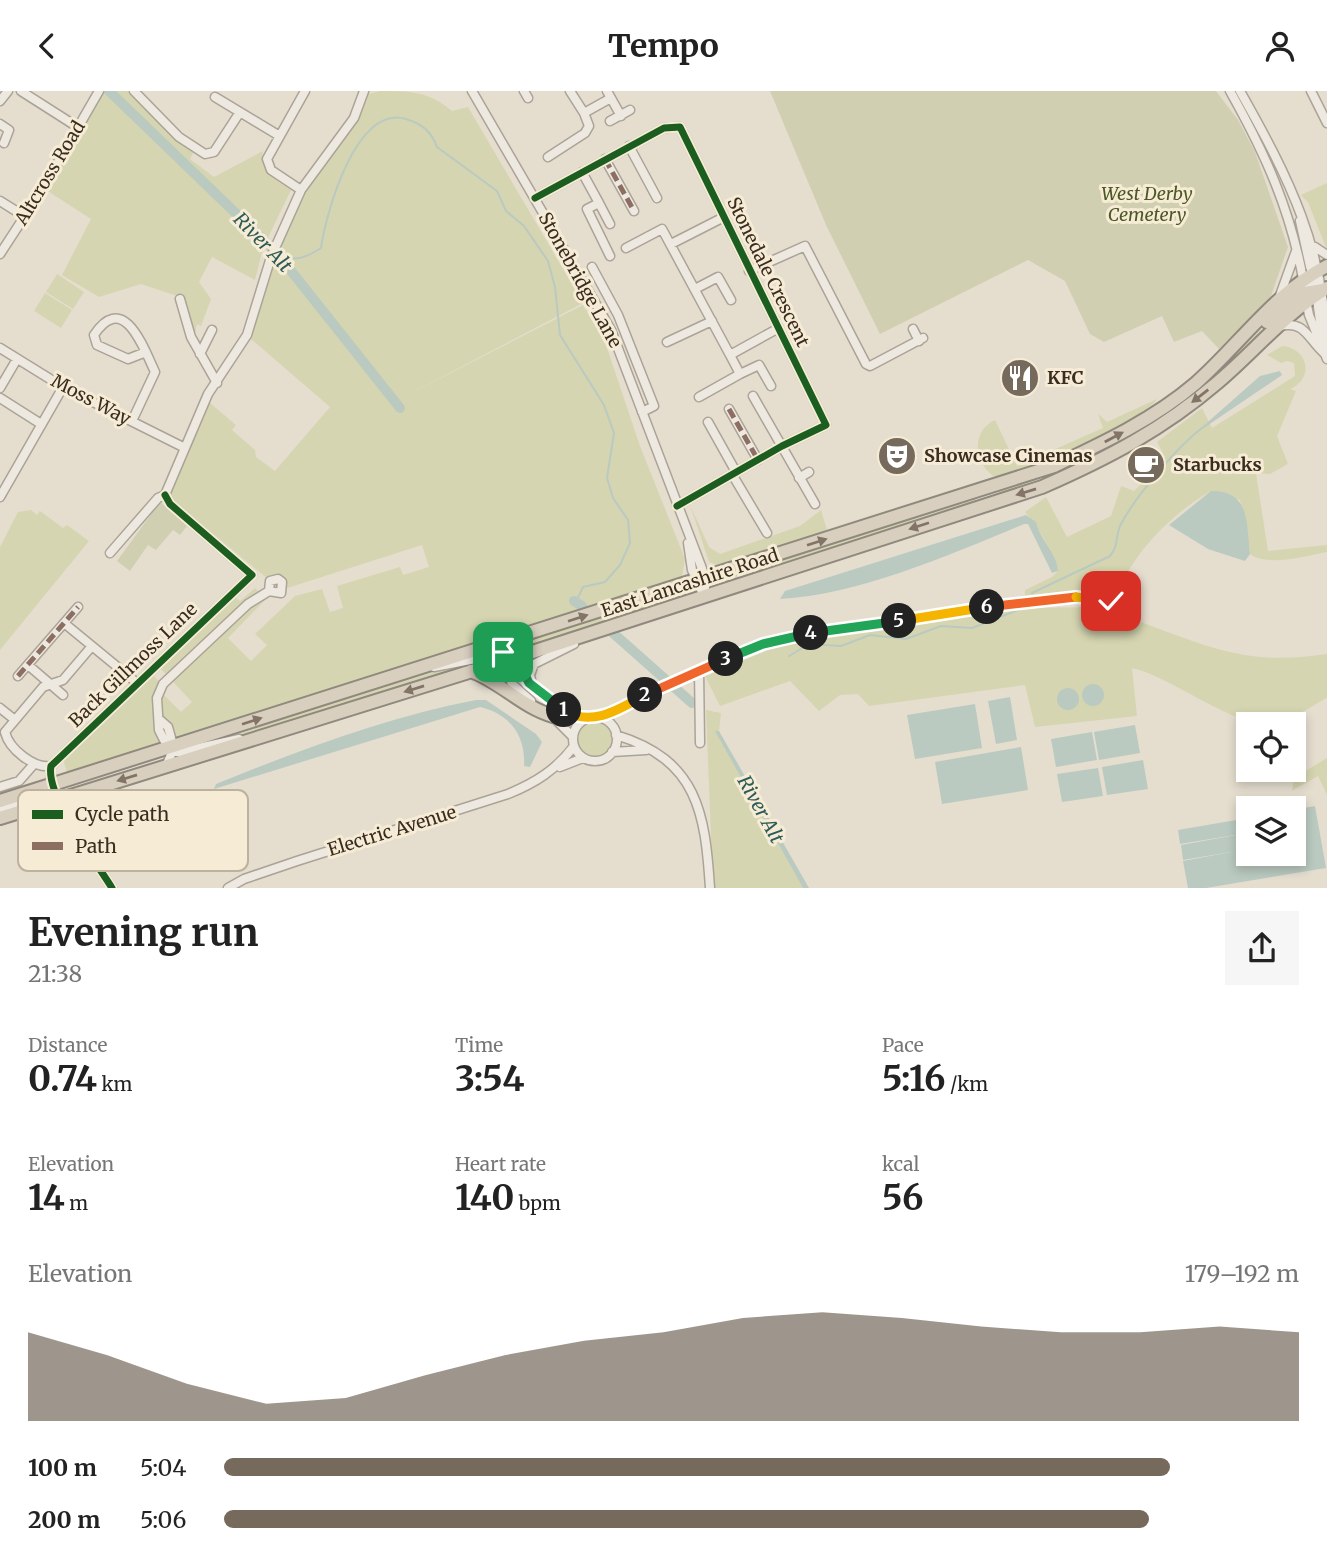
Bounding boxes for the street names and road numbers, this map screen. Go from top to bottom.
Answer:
street label: Altcross Road [9,116,90,230]
street label: Stonedale Crescent [722,193,815,350]
street label: Stonebridge Lane [534,208,627,352]
street label: Moss Way [47,369,136,430]
street label: East Lancashire Road [598,543,782,622]
street label: Back Gillmoss Lane [64,597,202,732]
street label: Electric Avenue [325,800,459,861]

